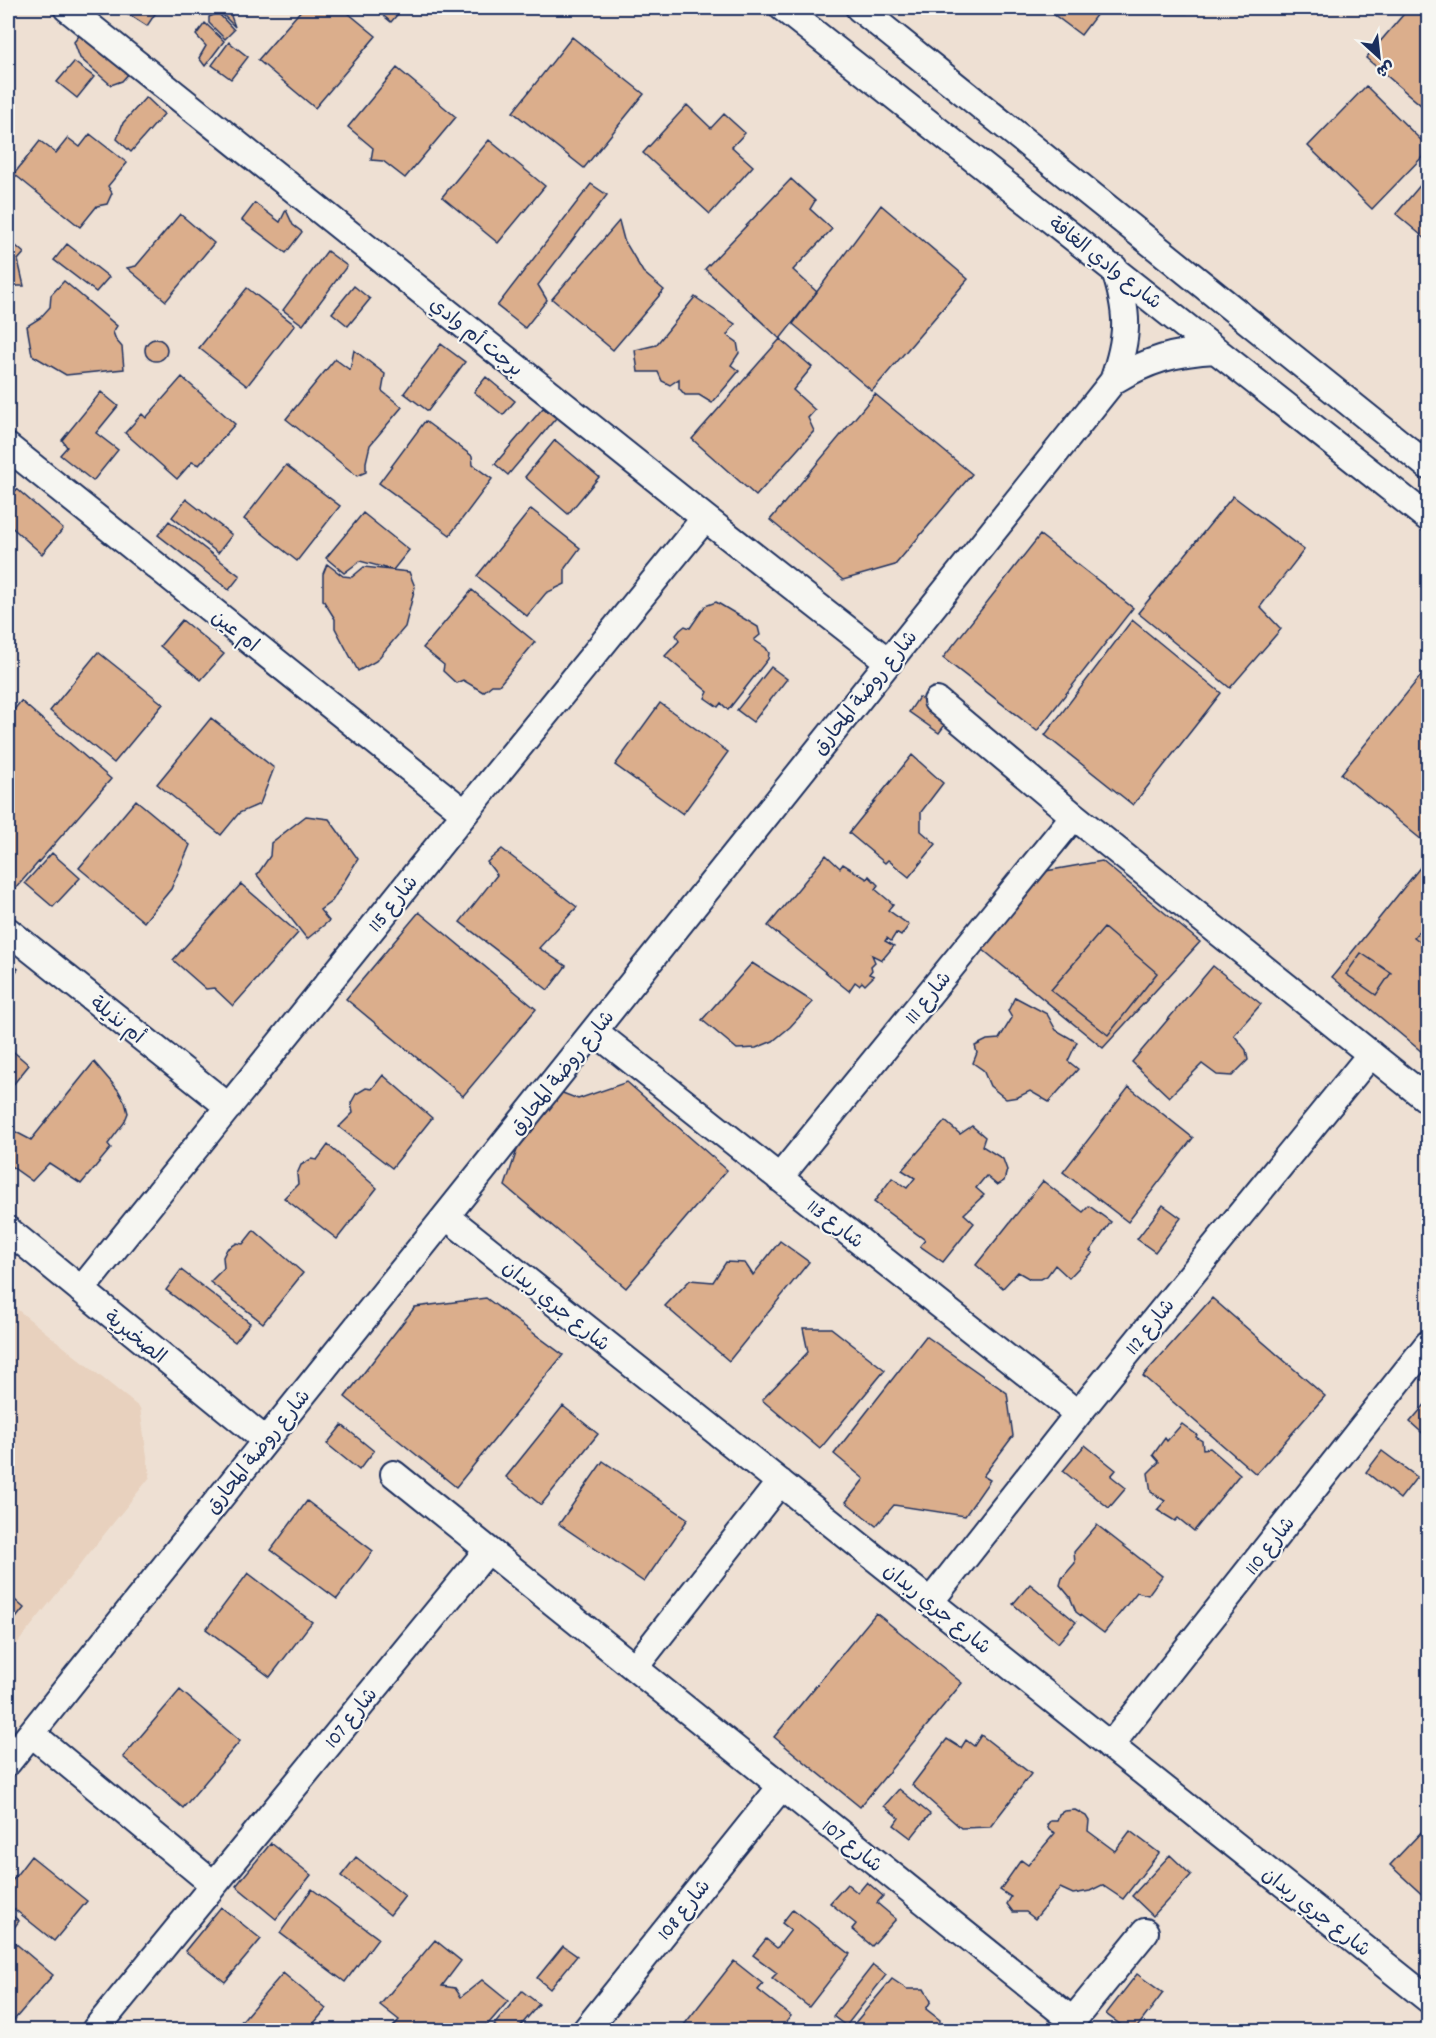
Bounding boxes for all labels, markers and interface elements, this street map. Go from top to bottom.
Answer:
north arrow [1349,27,1409,87]
text: ش [1372,54,1398,82]
street label: شارع وادي الغافة [1042,211,1167,318]
street label: برجت أم وادي [422,292,528,385]
street label: ام عين [204,604,264,660]
street label: شارع روضة المحارق [807,625,925,762]
street label: شارع 115 [363,870,426,939]
street label: شارع 111 [899,966,959,1031]
street label: أم نذيلة [83,991,149,1052]
street label: شارع روضة المحارق [504,1005,622,1142]
street label: شارع 113 [800,1194,869,1257]
street label: شارع جري ربدان [495,1255,615,1360]
street label: شارع 112 [1120,1294,1183,1362]
street label: الصخبرية [97,1305,171,1372]
street label: شارع روضة المحارق [200,1384,318,1521]
street label: شارع 110 [1240,1512,1303,1582]
street label: شارع جري ربدان [876,1558,996,1663]
street label: شارع 107 [319,1683,385,1755]
street label: شارع 107 [815,1814,887,1880]
street label: شارع جري ربدان [1255,1862,1376,1965]
street label: شارع 108 [652,1874,719,1947]

